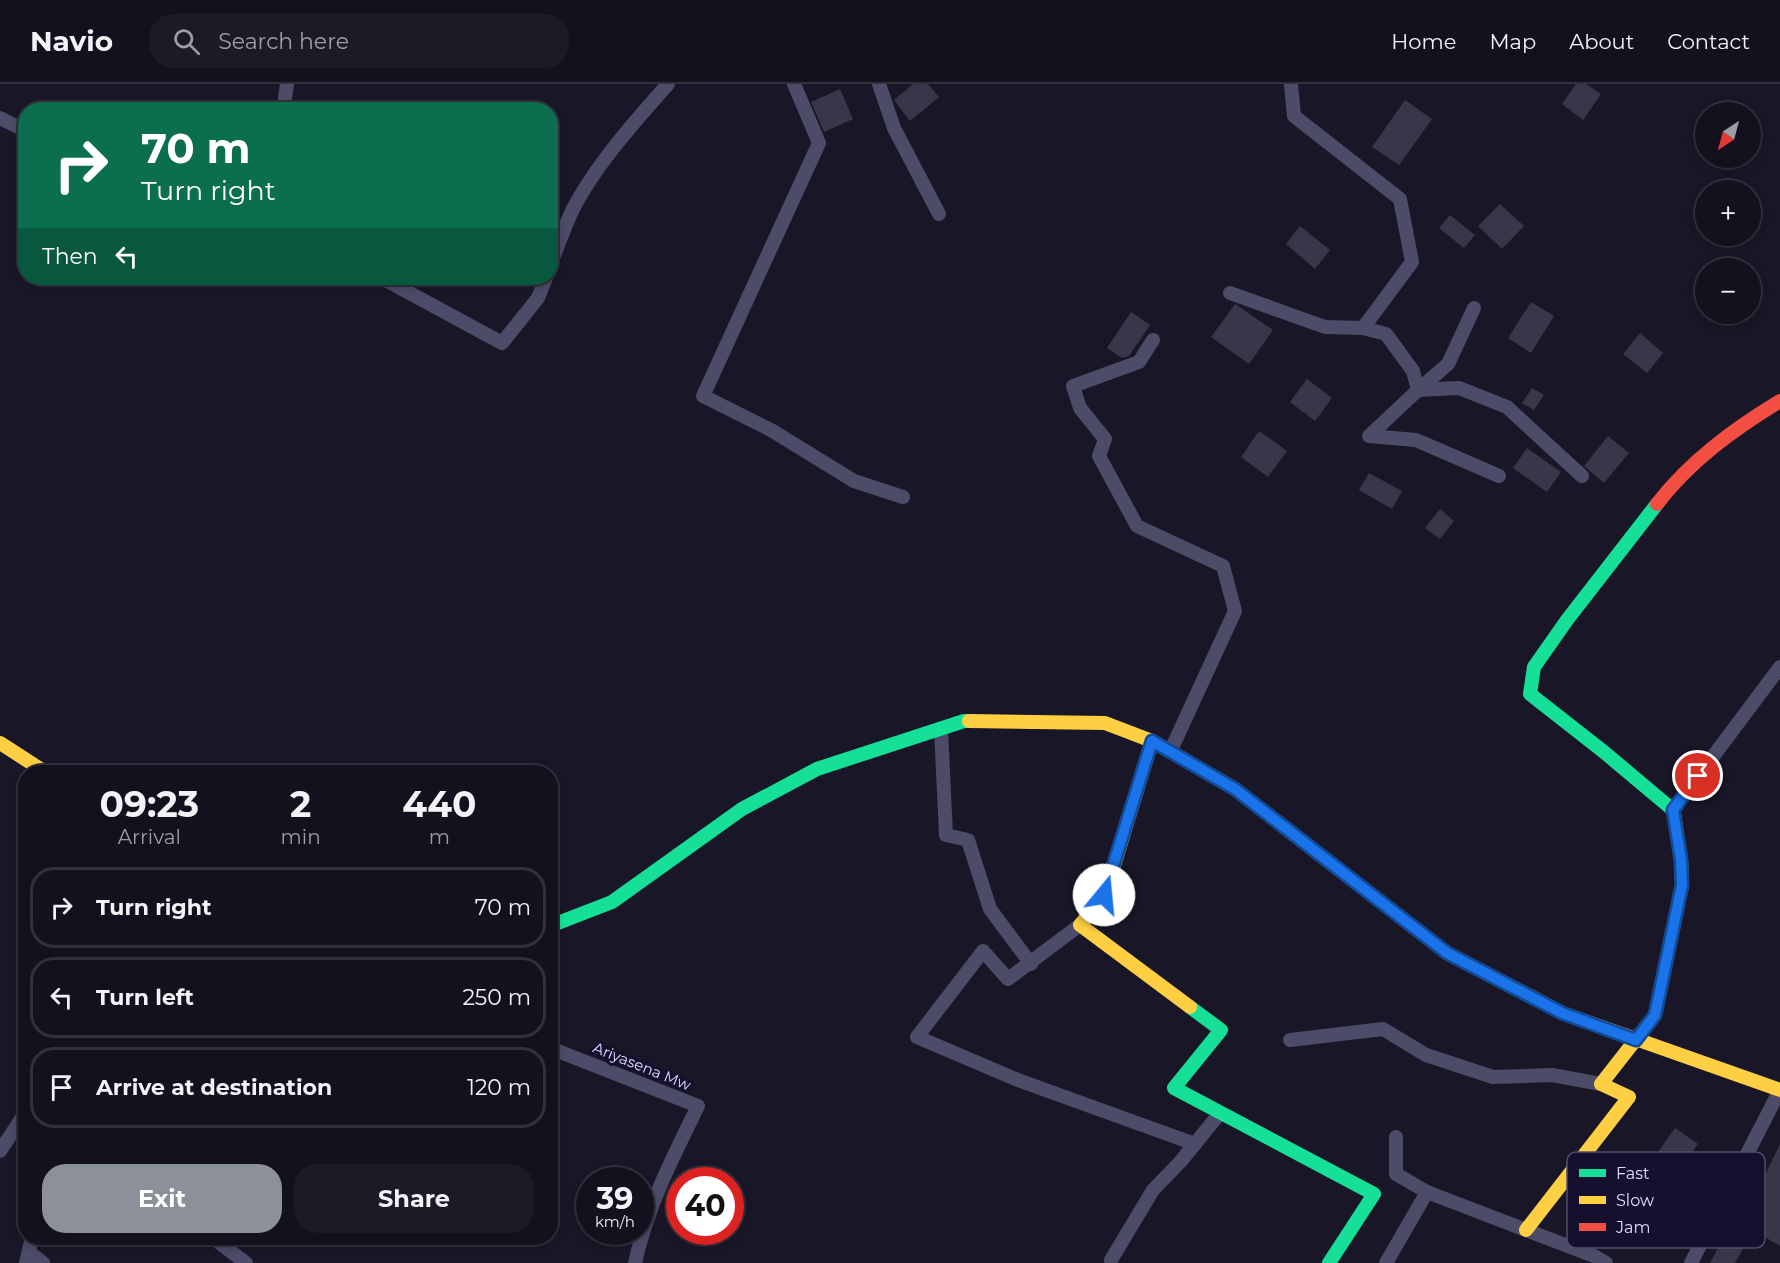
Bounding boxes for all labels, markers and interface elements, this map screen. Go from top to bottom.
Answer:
search box [149,14,569,68]
text: Navio [30,24,113,58]
icon: search [170,25,203,58]
text: Search here [218,28,349,55]
text: Home [1391,29,1456,54]
text: Map [1489,29,1536,54]
text: About [1569,29,1634,54]
text: Contact [1667,29,1750,54]
north arrow [1695,102,1761,168]
map controls [1695,102,1761,324]
text: 70 m [141,122,251,174]
icon: right [42,126,120,204]
text: Turn right [141,174,276,207]
button: + [1695,180,1761,246]
icon: left [110,240,143,273]
text: Then [42,243,98,270]
button: − [1695,258,1761,324]
pin [1672,750,1723,801]
icon: arrive [1681,759,1714,792]
text: 09:23 [100,782,199,826]
text: 2 [290,782,311,826]
text: 440 [402,782,476,826]
text: Arrival [118,825,181,849]
text: min [281,825,321,849]
text: m [429,825,450,849]
position arrow [1072,863,1136,927]
icon: right [45,891,78,924]
text: Turn right [96,894,211,921]
text: 70 m [475,894,531,921]
icon: left [45,981,78,1014]
text: Turn left [96,984,194,1011]
text: 250 m [462,984,531,1011]
street label: Ariyasena Mw [590,1038,695,1095]
icon: arrive [45,1071,78,1104]
text: Arrive at destination [96,1074,332,1101]
text: 120 m [467,1074,531,1101]
legend [1567,1152,1765,1248]
button: Exit [42,1164,282,1233]
button: Share [294,1164,534,1233]
text: Fast [1616,1164,1650,1183]
speed limit sign: 40 [666,1167,744,1245]
text: 39 [597,1180,633,1217]
text: Slow [1616,1191,1654,1210]
text: km/h [595,1212,635,1231]
text: Jam [1615,1218,1650,1237]

